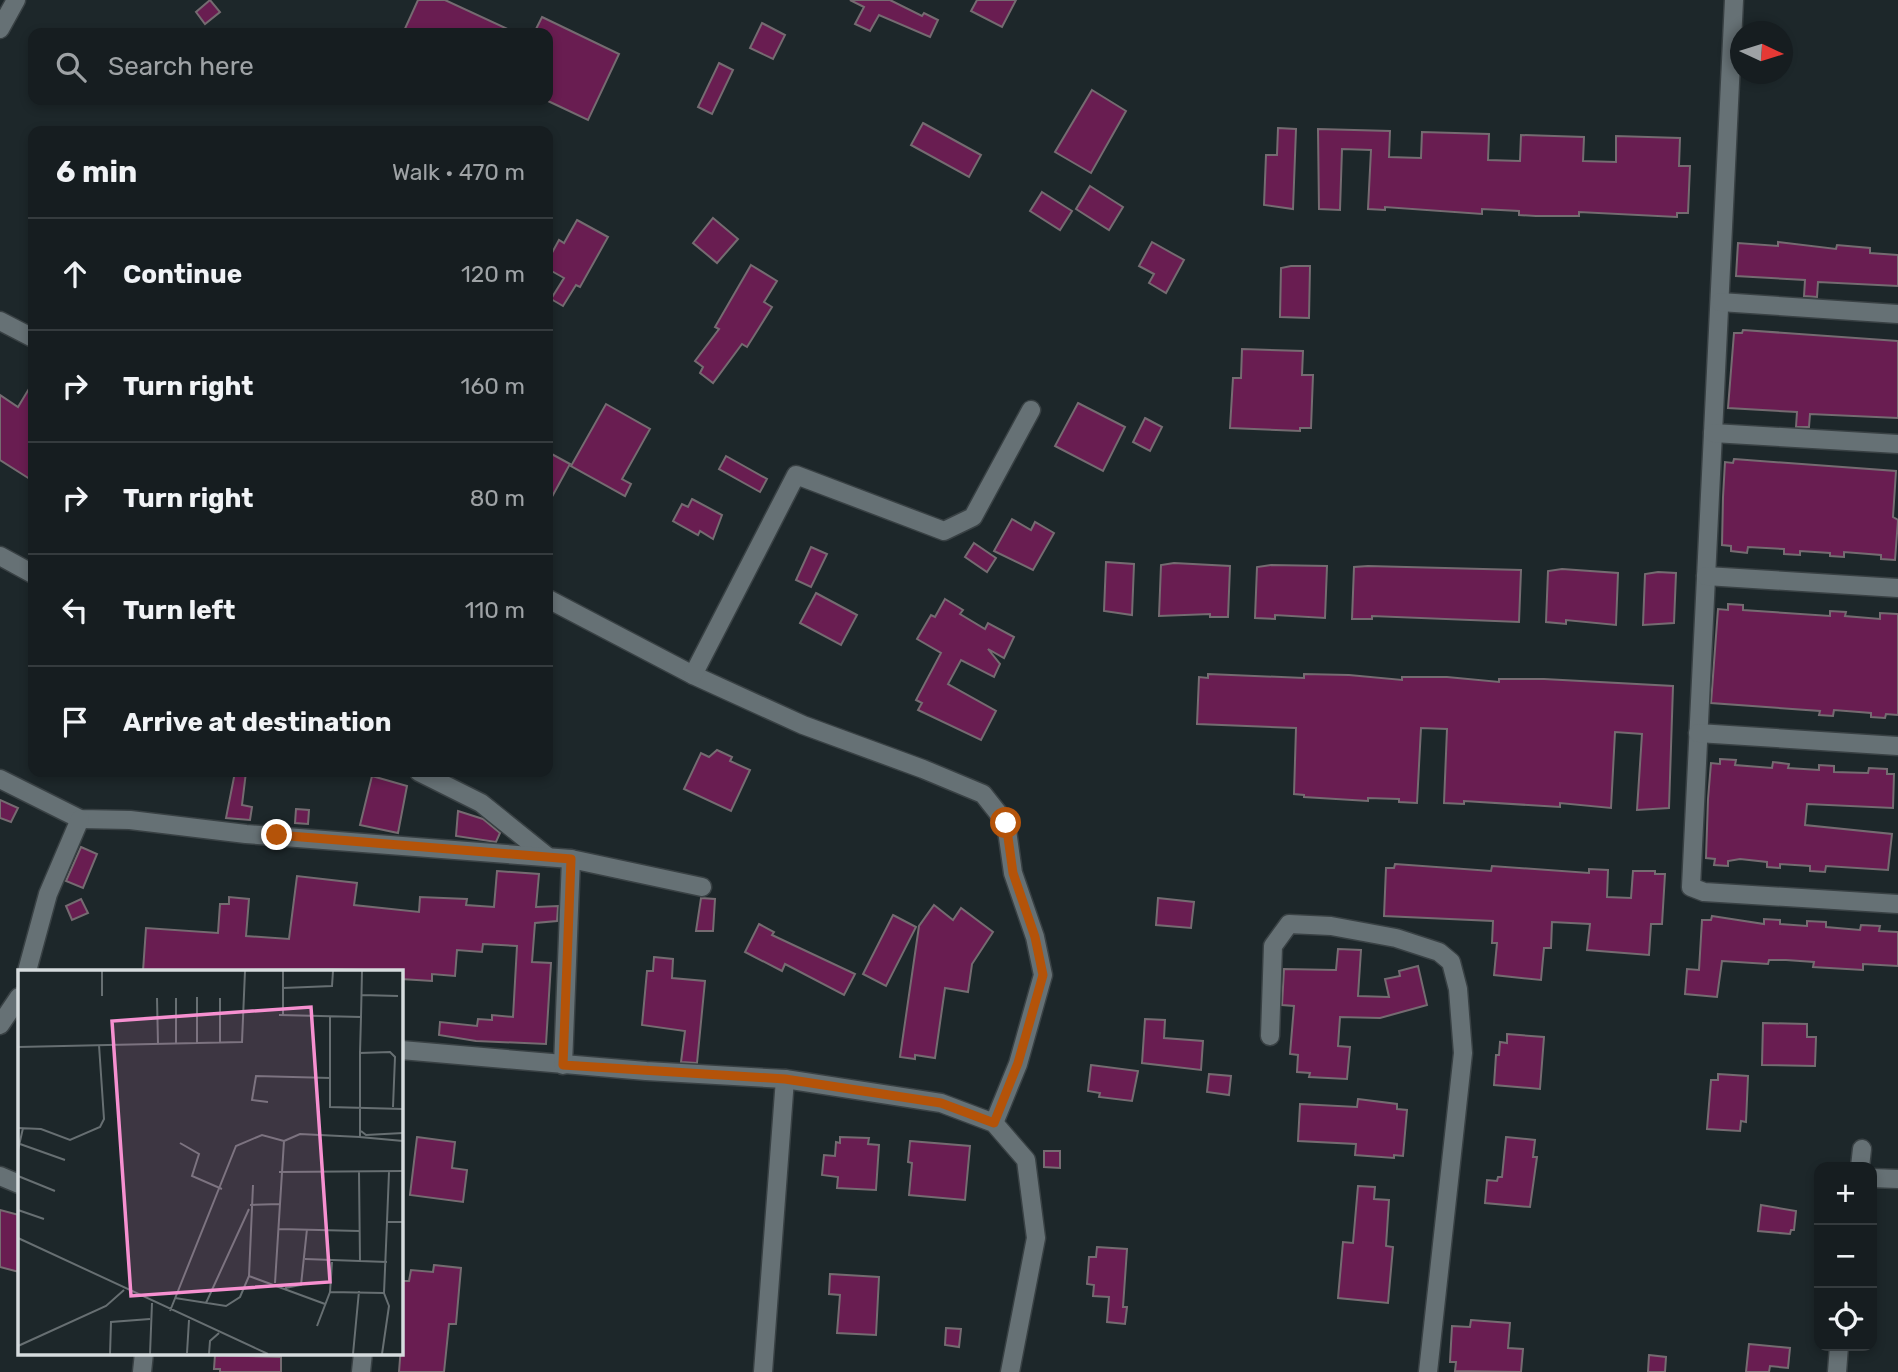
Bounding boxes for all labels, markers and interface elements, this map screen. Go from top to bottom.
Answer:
north arrow [1730,21,1793,84]
search box [28,28,553,105]
icon: search [52,48,90,86]
text: Search here [108,51,254,82]
text: 6 min [56,154,137,190]
text: Walk · 470 m [392,158,525,186]
icon: ahead [56,255,94,293]
text: Continue [123,259,242,290]
text: 120 m [461,260,525,288]
icon: right [56,367,94,405]
text: Turn right [123,371,253,402]
text: 160 m [461,372,525,400]
icon: right [56,479,94,517]
text: Turn right [123,483,253,514]
text: 80 m [470,484,525,512]
icon: left [56,591,94,629]
text: Turn left [123,595,235,626]
text: 110 m [465,596,525,624]
icon: arrive [56,703,94,741]
text: Arrive at destination [123,707,391,738]
route start [990,807,1021,838]
route end [261,819,292,850]
inset map [18,970,402,1354]
map controls [1814,1162,1877,1351]
button: + [1814,1162,1877,1225]
button: − [1814,1225,1877,1288]
button: locate [1814,1288,1877,1351]

